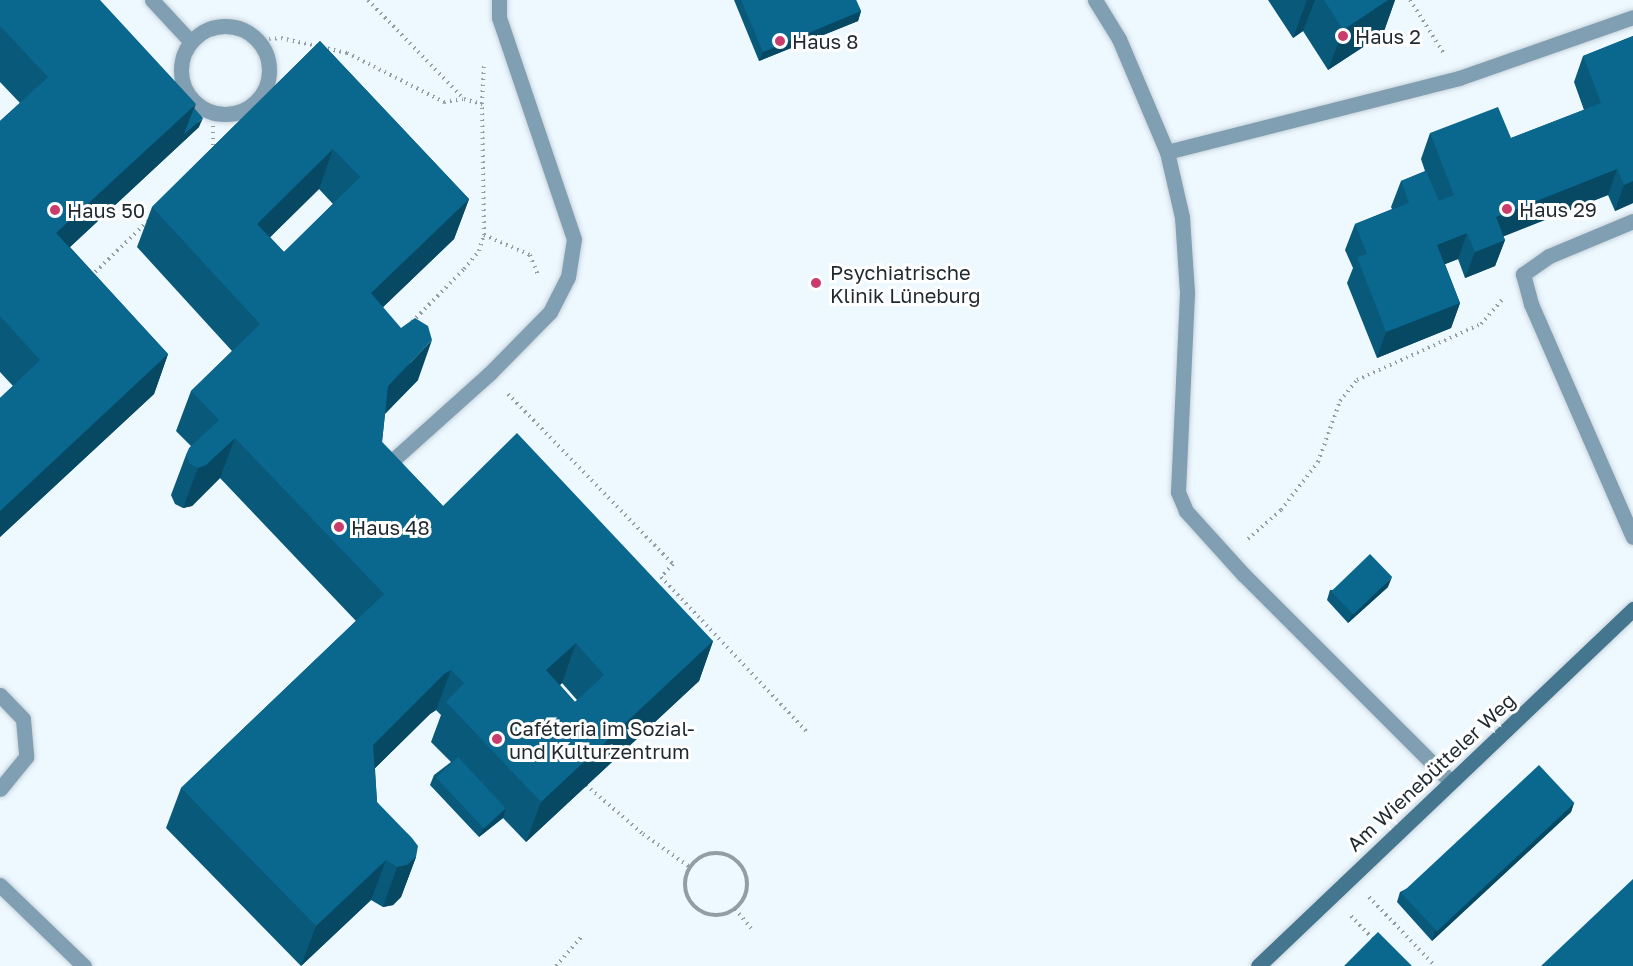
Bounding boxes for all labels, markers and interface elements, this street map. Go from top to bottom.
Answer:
place label: Haus 2 [1355,24,1421,48]
place label: Haus 8 [792,29,858,53]
marker: Haus 2 [1336,29,1350,43]
marker: Haus 8 [773,34,787,48]
place label: Haus 29 [1519,197,1597,221]
place label: Haus 50 [67,198,145,222]
marker: Haus 29 [1500,202,1514,216]
marker: Haus 50 [48,203,62,217]
place label: Psychiatrische Klinik Lüneburg [830,260,981,307]
marker: Psychiatrische Klinik Lüneburg [807,274,825,292]
place label: Haus 48 [351,515,430,539]
marker: Haus 48 [332,520,346,534]
street label: Am Wienebütteler Weg [1342,688,1520,856]
place label: Caféteria im Sozial- und Kulturzentrum [509,716,695,763]
marker: Caféteria im Sozial- und Kulturzentrum [490,732,504,746]

